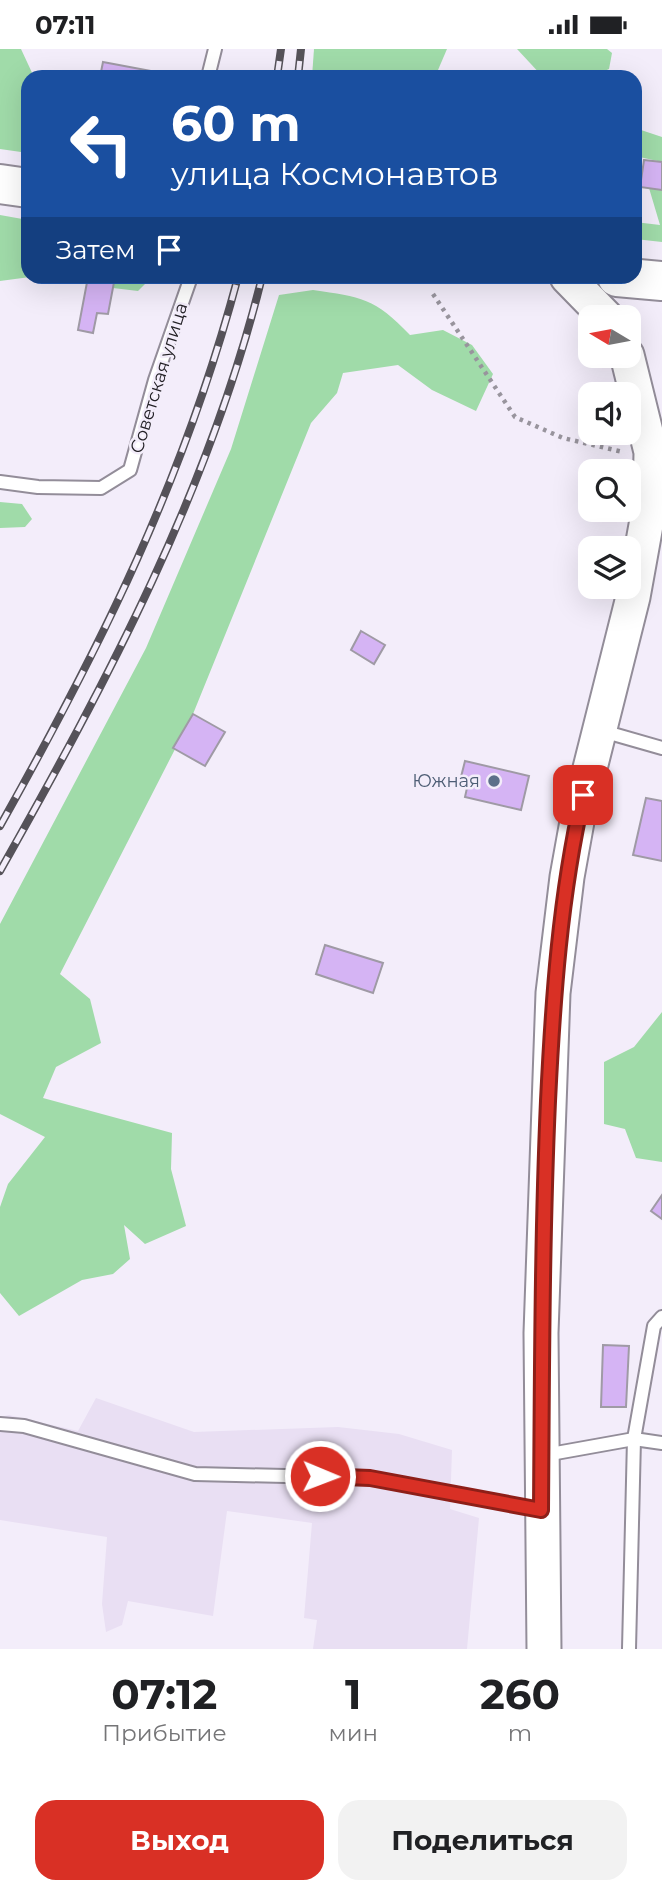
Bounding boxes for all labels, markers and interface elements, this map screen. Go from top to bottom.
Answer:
text: 07:11 [35,9,95,41]
text: 60 m [171,94,301,153]
icon: left [56,98,147,189]
text: улица Космонавтов [171,154,499,193]
icon: arrive [150,231,188,269]
text: Затем [56,234,136,266]
street label: Советская улица [126,300,192,456]
north arrow [578,305,640,367]
map controls [578,305,641,599]
button: sound [578,382,641,445]
button: search [578,459,641,522]
button: layers [578,536,641,599]
pin [553,765,613,825]
place label: Южная [412,770,480,792]
marker: Южная [486,773,502,789]
icon: arrive [564,776,602,814]
position arrow [283,1439,357,1513]
text: 07:12 [111,1668,217,1720]
text: 1 [345,1668,362,1720]
text: 260 [480,1668,560,1720]
text: Прибытие [102,1719,227,1747]
text: мин [329,1719,378,1747]
text: m [508,1719,532,1747]
button: Выход [35,1800,324,1880]
button: Поделиться [338,1800,627,1880]

